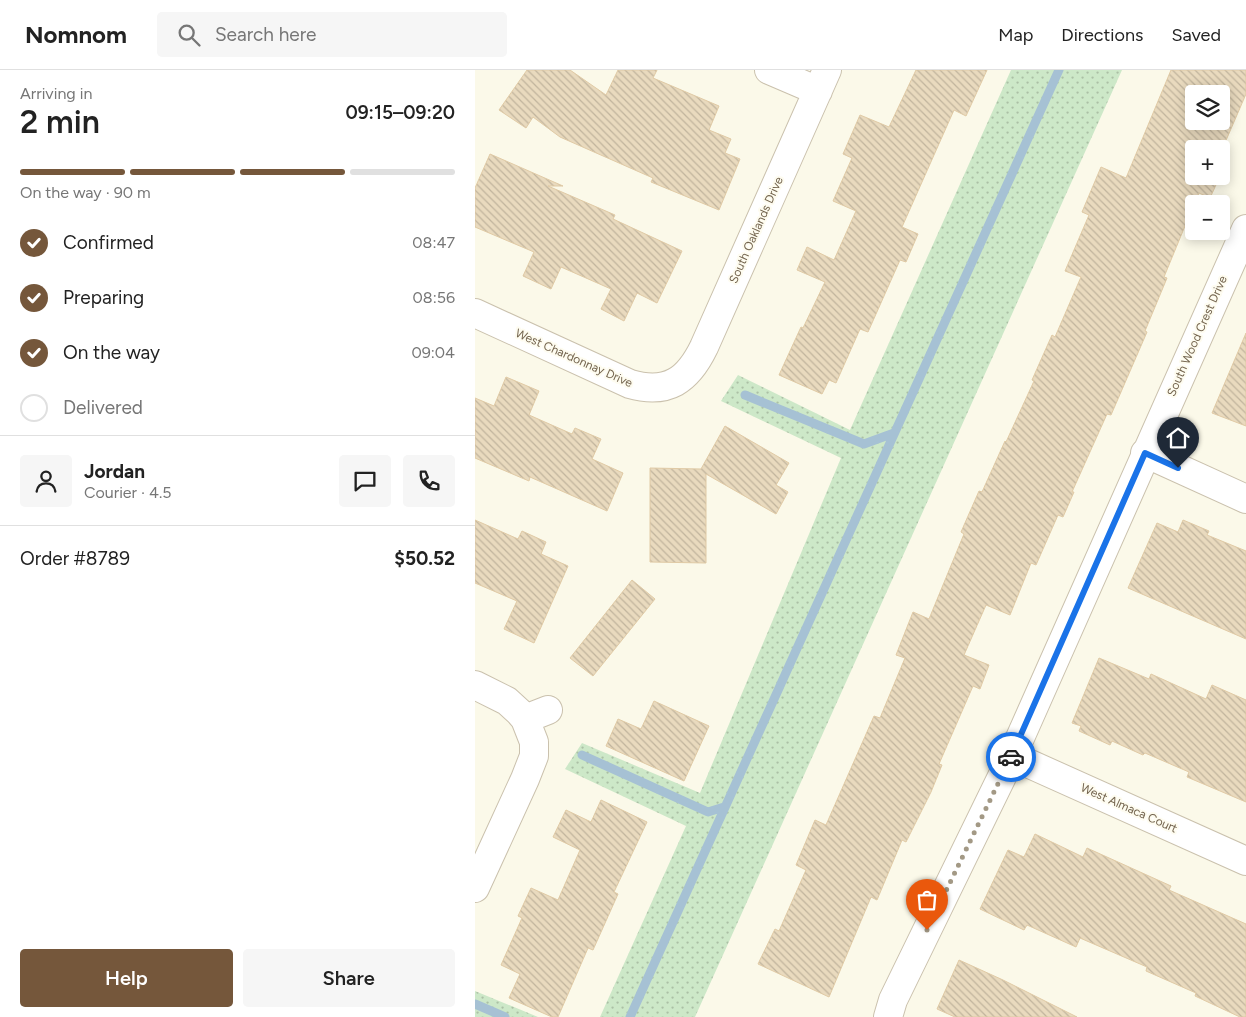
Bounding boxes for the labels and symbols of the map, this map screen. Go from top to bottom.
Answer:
street label: South Oaklands Drive [726,174,786,285]
street label: South Wood Crest Drive [1164,273,1230,398]
street label: West Chardonnay Drive [513,326,635,390]
pin [1157,417,1199,468]
courier [986,732,1036,782]
street label: West Almaca Court [1079,780,1180,836]
pin [906,879,948,930]

